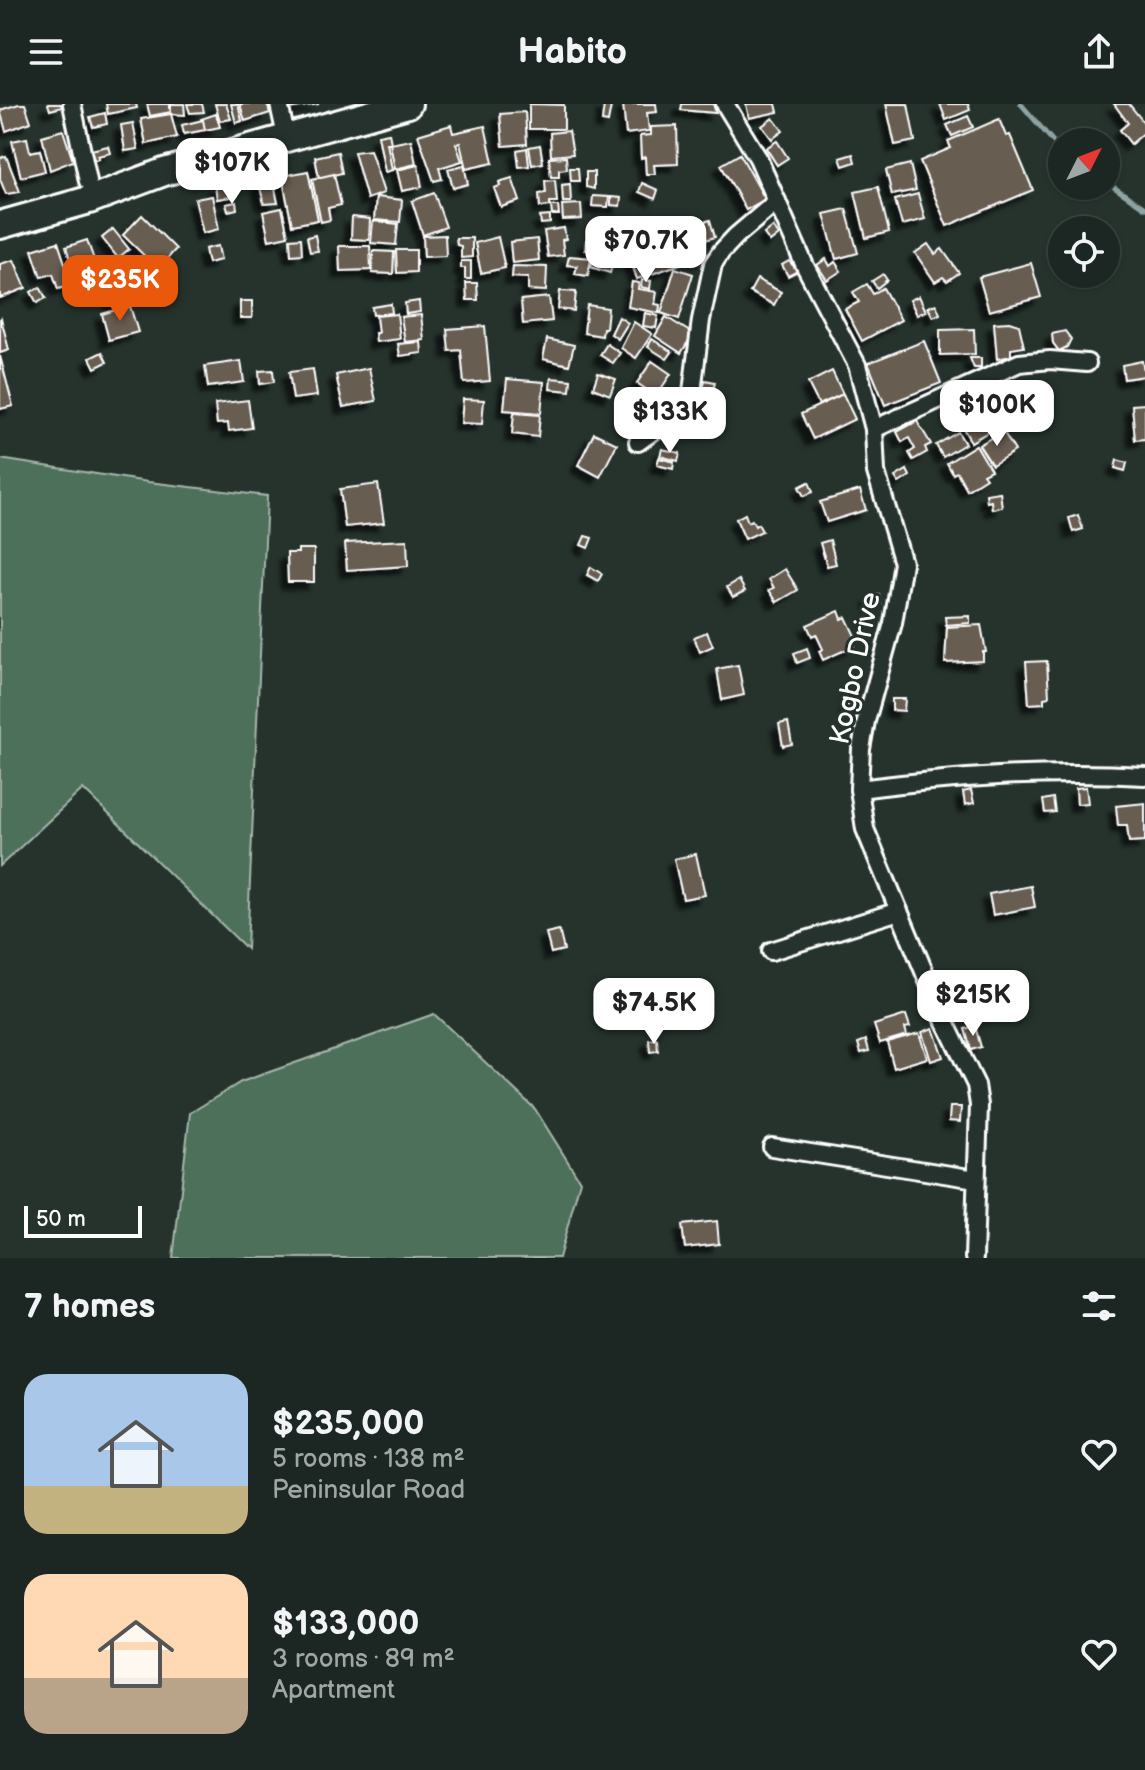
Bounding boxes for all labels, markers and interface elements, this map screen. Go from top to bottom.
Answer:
icon: menu [24,30,68,74]
icon: share [1077,30,1121,74]
text: Habito [518,31,627,74]
north arrow [1048,128,1120,200]
map controls [1048,128,1120,288]
pin: $107K [176,138,288,206]
text: $107K [194,148,270,179]
pin: $70.7K [581,216,711,284]
button: locate [1048,216,1120,288]
text: $70.7K [603,226,689,257]
pin: $235K [64,255,176,323]
text: $235K [80,265,160,296]
pin: $100K [941,380,1053,448]
pin: $133K [614,387,726,455]
text: $100K [958,390,1036,421]
text: $133K [632,397,708,428]
street label: Kogbo Drive [823,589,888,747]
pin: $215K [917,970,1029,1038]
pin: $74.5K [589,978,719,1046]
text: $215K [935,980,1011,1011]
text: $74.5K [611,988,697,1019]
scale bar [24,1202,142,1238]
text: 50 m [36,1206,86,1233]
icon: filters [1077,1284,1121,1328]
text: 7 homes [24,1286,155,1327]
text: $235,000 [272,1403,425,1444]
icon: home [88,1406,184,1502]
icon: heart [1077,1432,1121,1476]
text: 5 rooms · 138 m² [272,1444,465,1475]
text: Peninsular Road [272,1475,465,1506]
text: $133,000 [272,1603,420,1644]
icon: home [88,1606,184,1702]
icon: heart [1077,1632,1121,1676]
text: 3 rooms · 89 m² [272,1644,455,1675]
text: Apartment [272,1675,395,1706]

